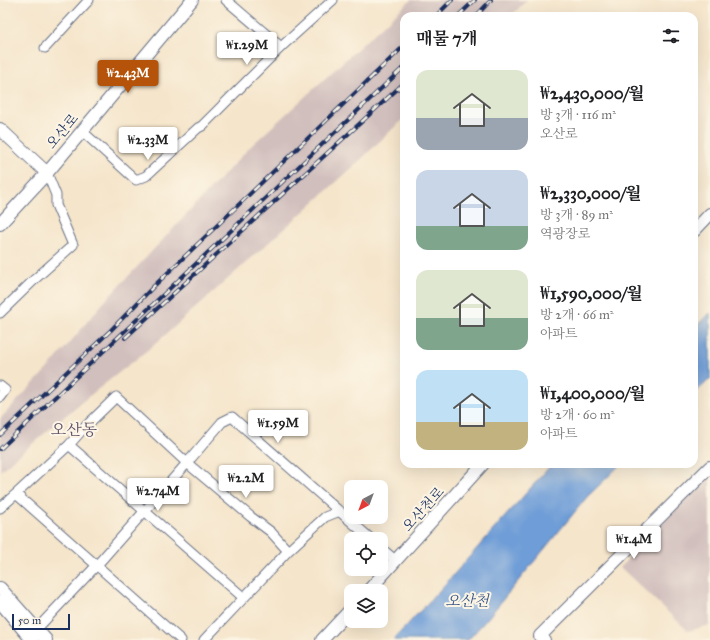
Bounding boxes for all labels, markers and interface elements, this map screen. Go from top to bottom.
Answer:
icon: filters [660,25,682,47]
text: 매물 7개 [416,28,478,49]
pin: ₩1.29M [214,32,280,66]
text: ₩1.29M [226,37,268,53]
pin: ₩2.43M [95,60,161,94]
text: ₩2.43M [107,65,150,81]
text: ₩2,430,000/월 [540,83,645,104]
icon: home [448,86,496,134]
text: 방 3개 · 116 m² [540,107,616,123]
street label: 오산로 [43,110,82,152]
text: 오산로 [540,126,578,142]
pin: ₩2.33M [115,127,181,161]
text: ₩2.33M [128,132,168,148]
text: ₩2,330,000/월 [540,183,642,204]
icon: home [448,186,496,234]
text: 방 3개 · 89 m² [540,207,613,223]
text: 역광장로 [540,226,590,242]
text: ₩1,590,000/월 [540,283,643,304]
icon: home [448,286,496,334]
text: 방 2개 · 66 m² [540,307,614,323]
text: 아파트 [540,326,578,342]
text: ₩1,400,000/월 [540,383,646,404]
icon: home [448,386,496,434]
text: 방 2개 · 60 m² [540,407,615,423]
pin: ₩1.59M [245,410,311,444]
text: ₩1.59M [257,415,299,431]
district label: 오산동 [51,420,98,439]
text: 아파트 [540,426,578,442]
pin: ₩2.2M [218,465,274,499]
text: ₩2.2M [228,470,264,486]
pin: ₩2.74M [125,478,191,512]
north arrow [344,480,388,524]
map controls [344,480,388,628]
text: ₩2.74M [136,483,180,499]
street label: 오산천로 [399,483,448,535]
pin: ₩1.4M [606,526,662,560]
text: ₩1.4M [616,531,652,547]
button: locate [344,532,388,576]
button: layers [344,584,388,628]
water label: 오산천 [445,592,490,610]
scale bar [12,612,70,631]
text: 50 m [18,614,41,627]

